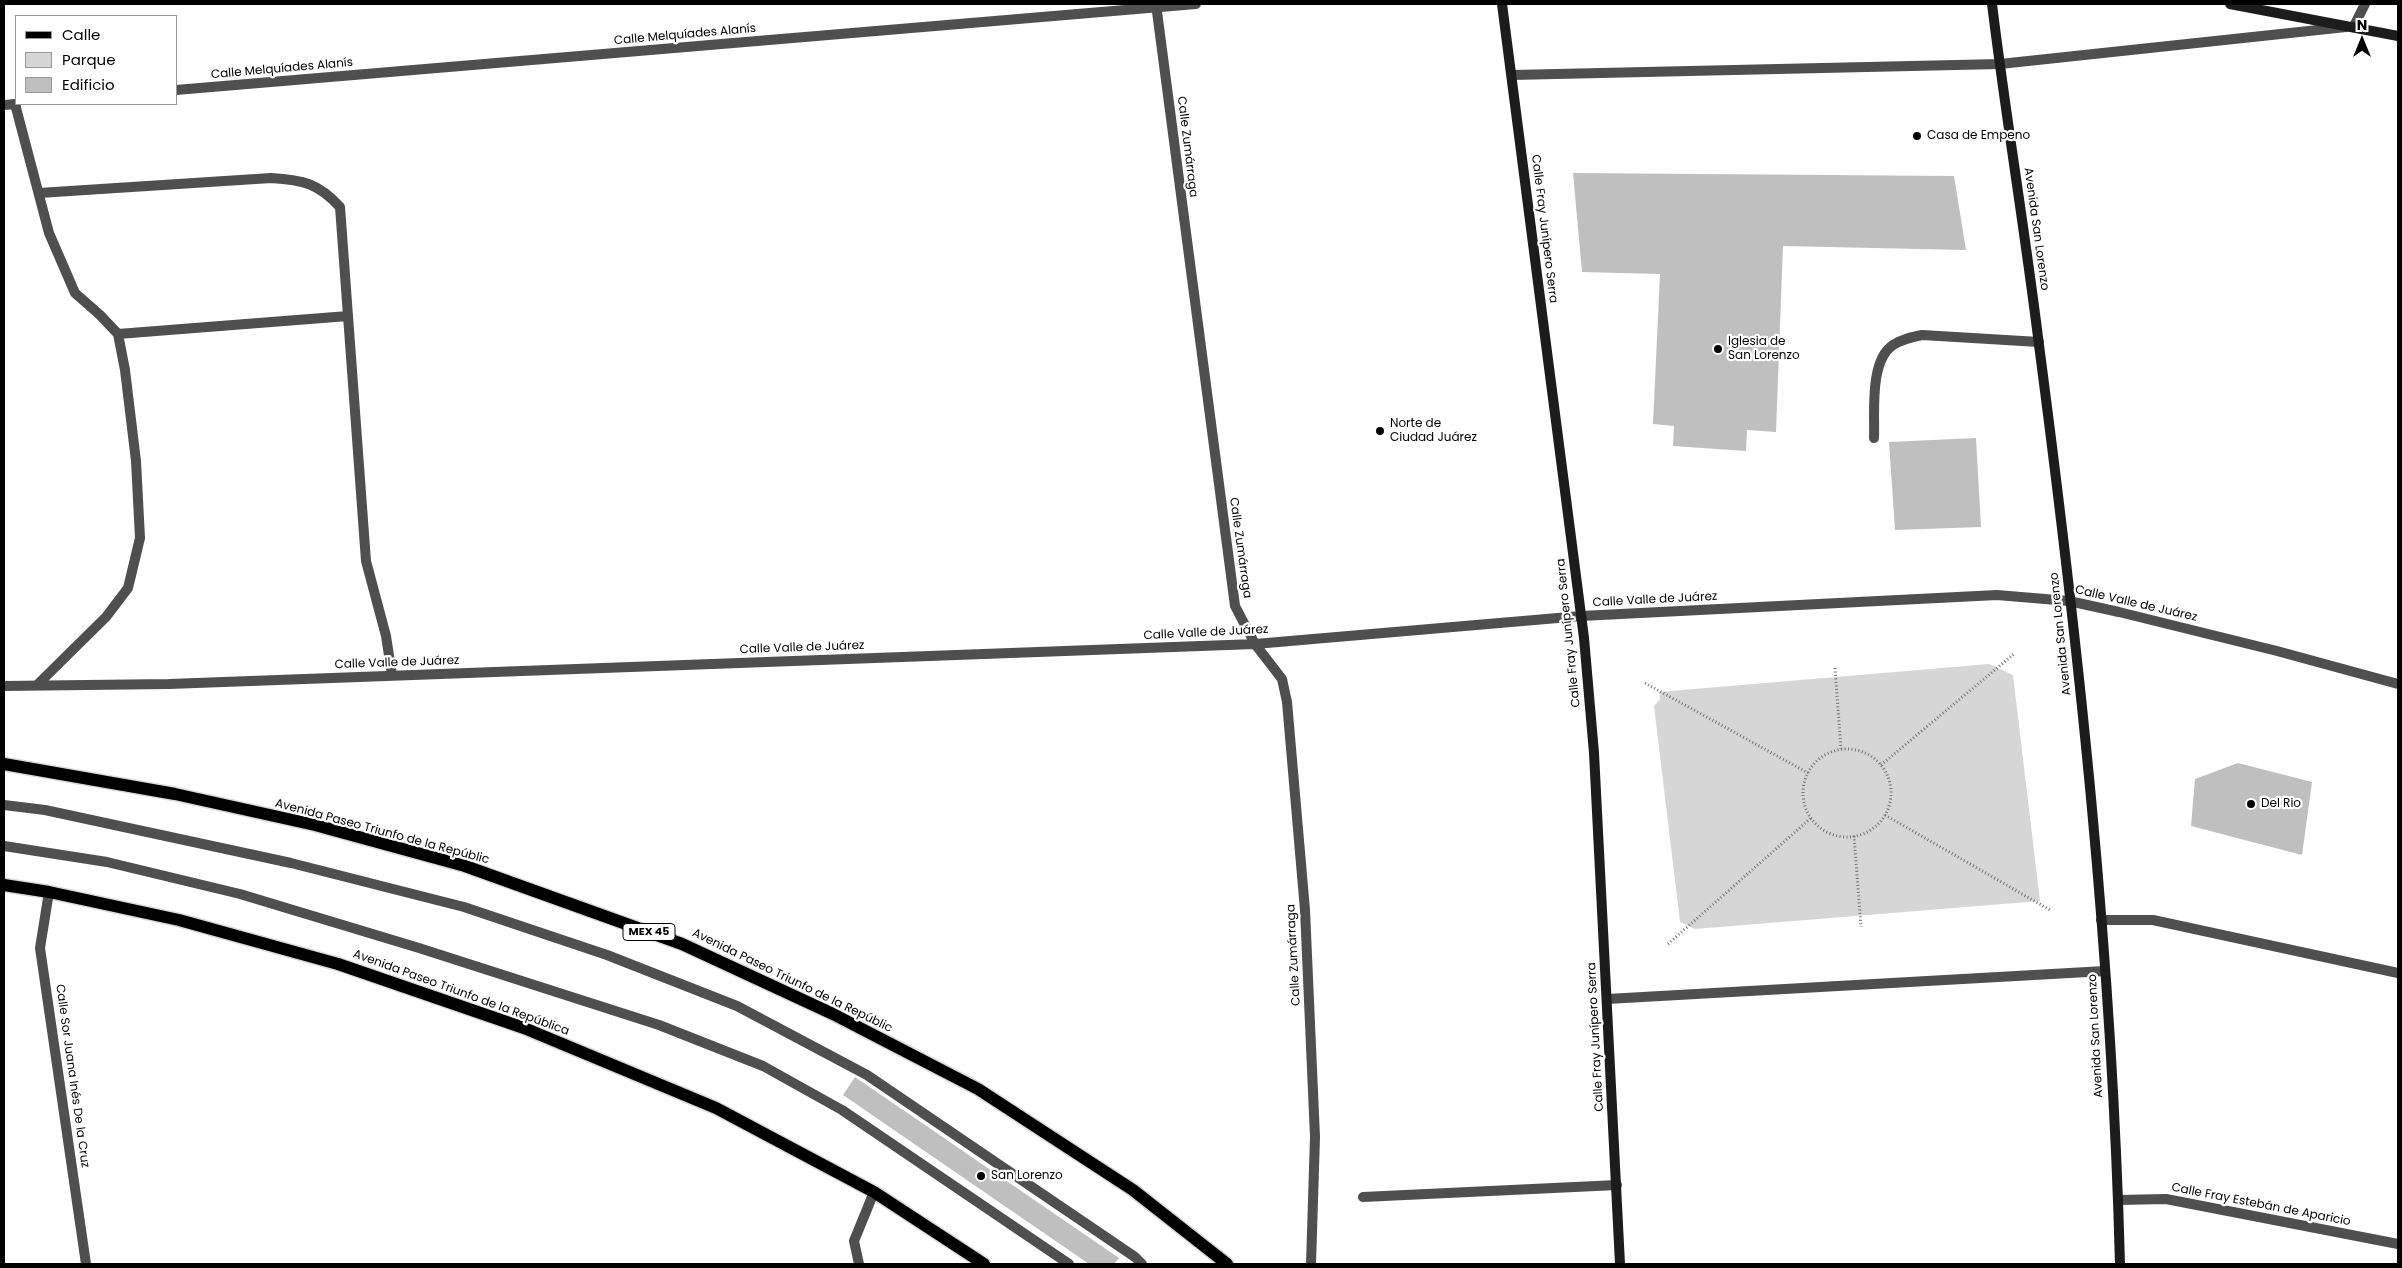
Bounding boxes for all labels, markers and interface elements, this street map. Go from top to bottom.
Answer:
legend [15,15,178,105]
north arrow [2337,15,2387,65]
text: N [2357,15,2367,35]
street label: Calle Melquíades Alanís [613,22,757,48]
text: Calle [62,24,100,45]
text: Parque [62,49,115,70]
street label: Calle Melquíades Alanís [210,56,354,82]
text: Edificio [62,74,115,95]
street label: Calle Zumárraga [1174,96,1200,198]
place label: Casa de Empeno [1927,129,2030,143]
marker: Casa de Empeno [1911,130,1923,142]
street label: Calle Fray Junípero Serra [1528,154,1560,304]
street label: Avenida San Lorenzo [2020,167,2052,291]
place label: Iglesia de San Lorenzo [1728,335,1800,363]
marker: Iglesia de San Lorenzo [1712,343,1724,355]
place label: Norte de Ciudad Juárez [1390,417,1477,445]
marker: Norte de Ciudad Juárez [1374,425,1386,437]
street label: Calle Zumárraga [1226,497,1254,599]
street label: Calle Fray Junípero Serra [1554,558,1584,708]
street label: Avenida San Lorenzo [2047,572,2075,696]
street label: Calle Valle de Juárez [2073,583,2199,625]
street label: Calle Valle de Juárez [1592,590,1718,610]
street label: Calle Valle de Juárez [1143,623,1269,643]
street label: Calle Valle de Juárez [739,639,865,657]
street label: Calle Valle de Juárez [334,654,460,672]
street label: Avenida Paseo Triunfo de la Repúblic [273,796,491,868]
place label: Del Rio [2261,797,2301,811]
marker: Del Rio [2245,798,2257,810]
street label: Calle Zumárraga [1284,904,1304,1006]
road number: MEX 45 [623,924,675,940]
street label: Avenida Paseo Triunfo de la Repúblic [690,926,894,1036]
street label: Avenida Paseo Triunfo de la República [351,947,571,1039]
street label: Calle Fray Junípero Serra [1585,962,1607,1112]
street label: Avenida San Lorenzo [2086,974,2106,1098]
street label: Calle Sor Juana Inés De la Cruz [52,983,92,1169]
place label: San Lorenzo [991,1169,1063,1183]
marker: San Lorenzo [975,1170,987,1182]
street label: Calle Fray Estebán de Aparicio [2170,1181,2352,1229]

